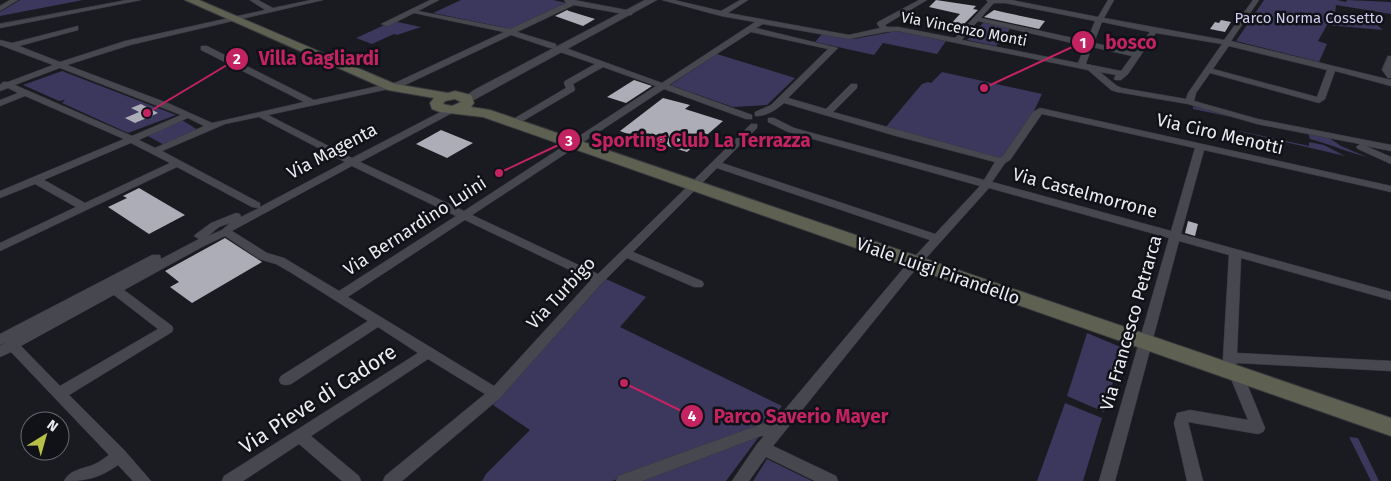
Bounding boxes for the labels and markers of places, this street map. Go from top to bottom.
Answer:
callout: bosco [1070,25,1167,59]
callout: Villa Gagliardi [224,42,390,76]
callout: Sporting Club La Terrazza [557,123,821,157]
callout: Parco Saverio Mayer [679,399,899,433]

